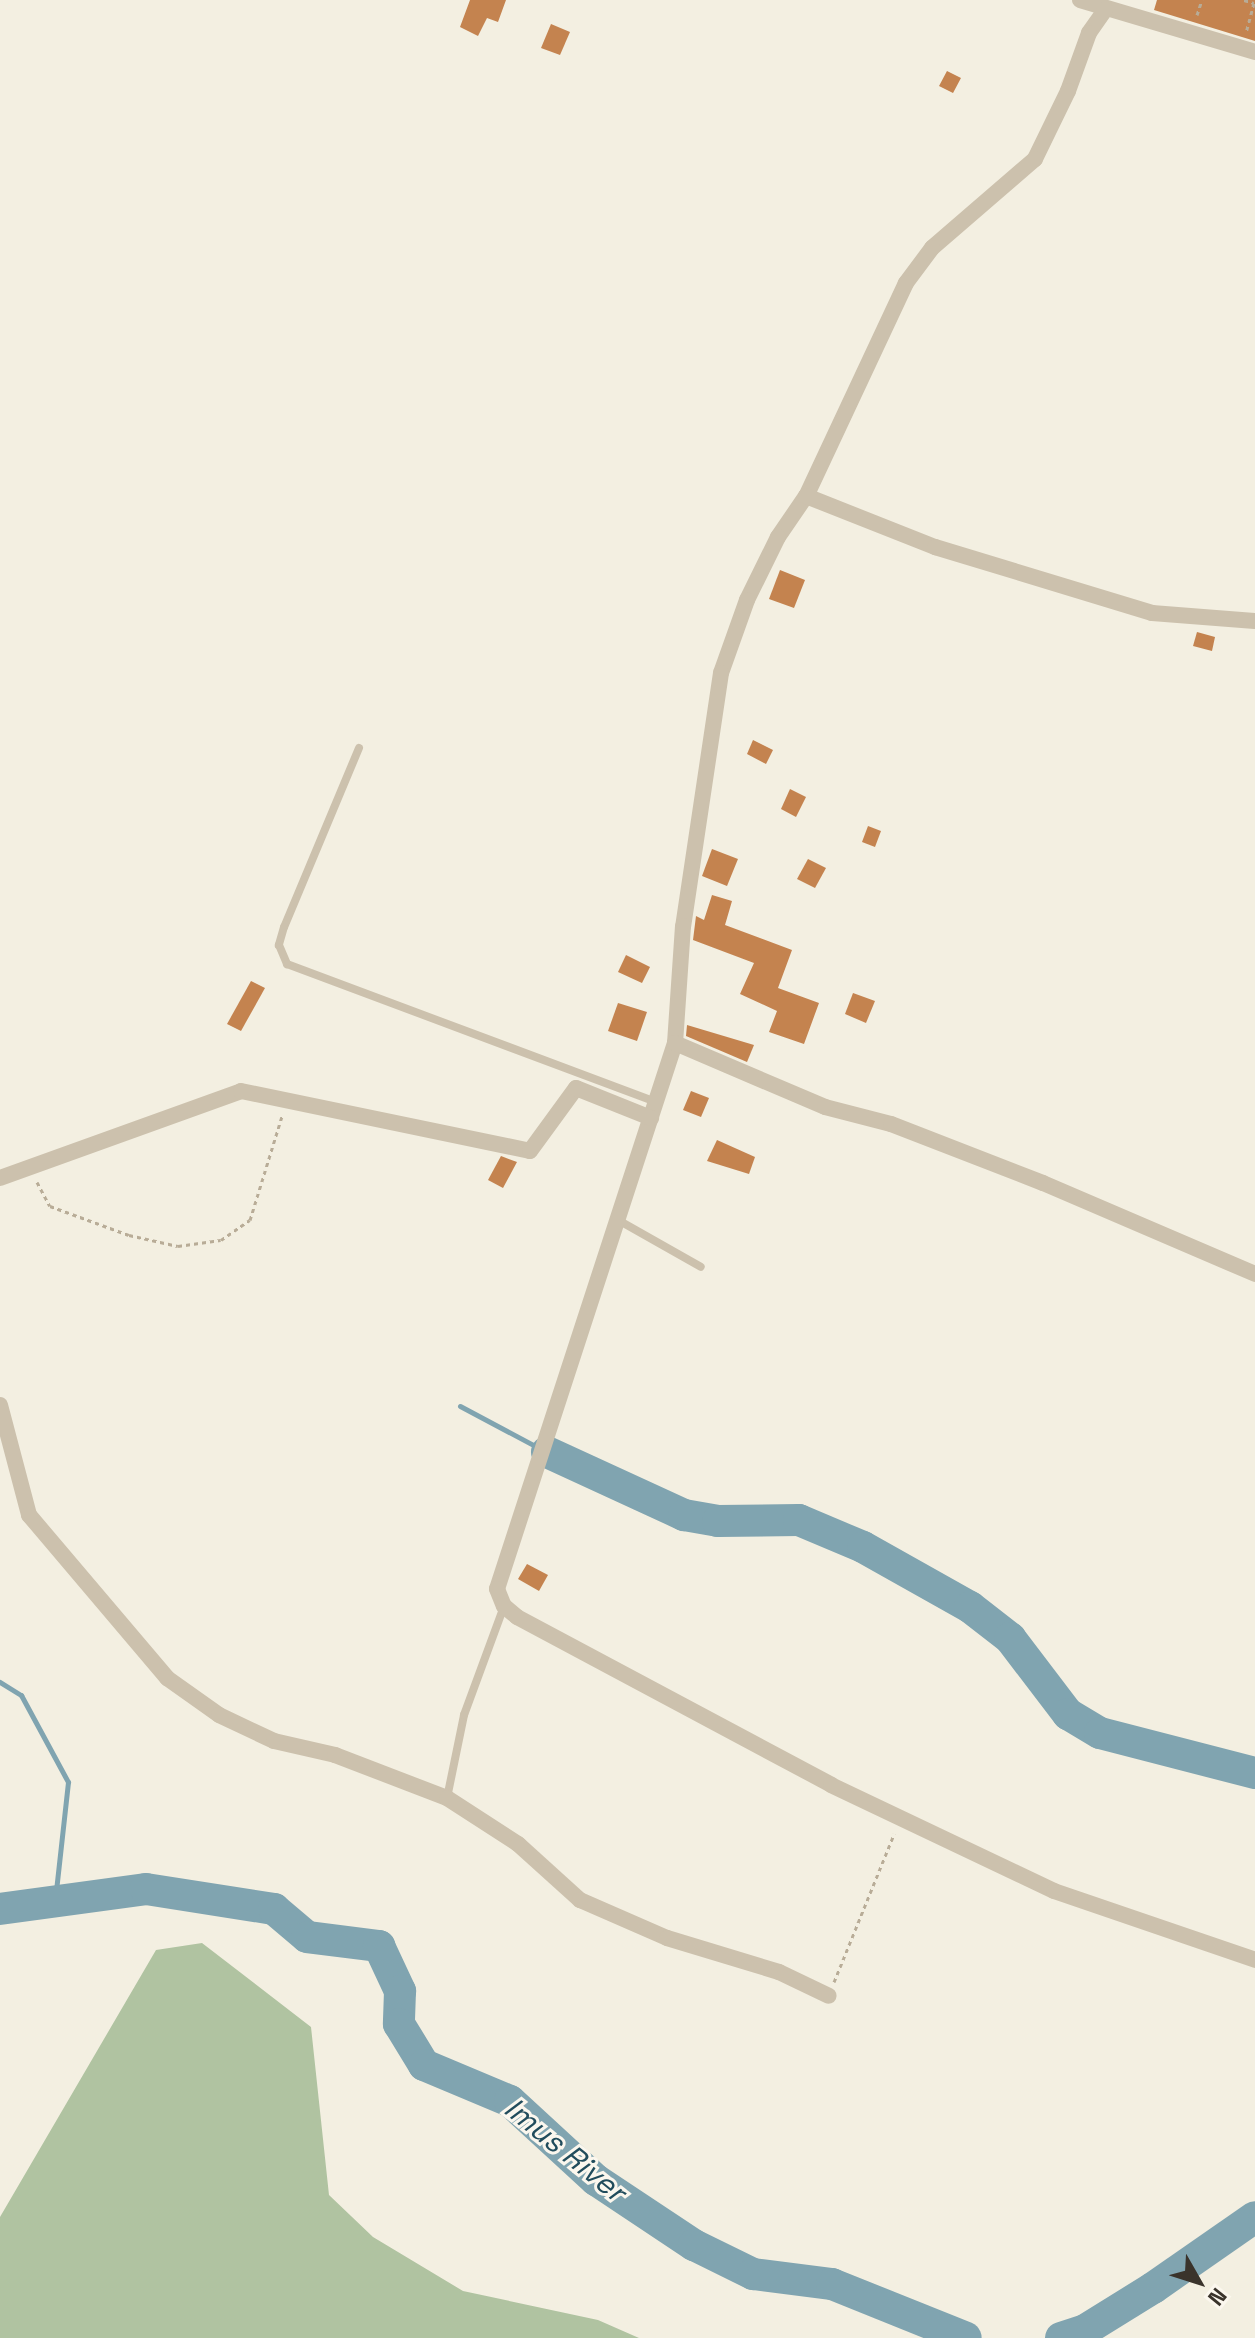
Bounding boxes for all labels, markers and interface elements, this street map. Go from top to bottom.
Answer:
water label: Imus River [497,2090,633,2210]
north arrow [1159,2242,1239,2322]
text: N [1202,2283,1233,2312]

